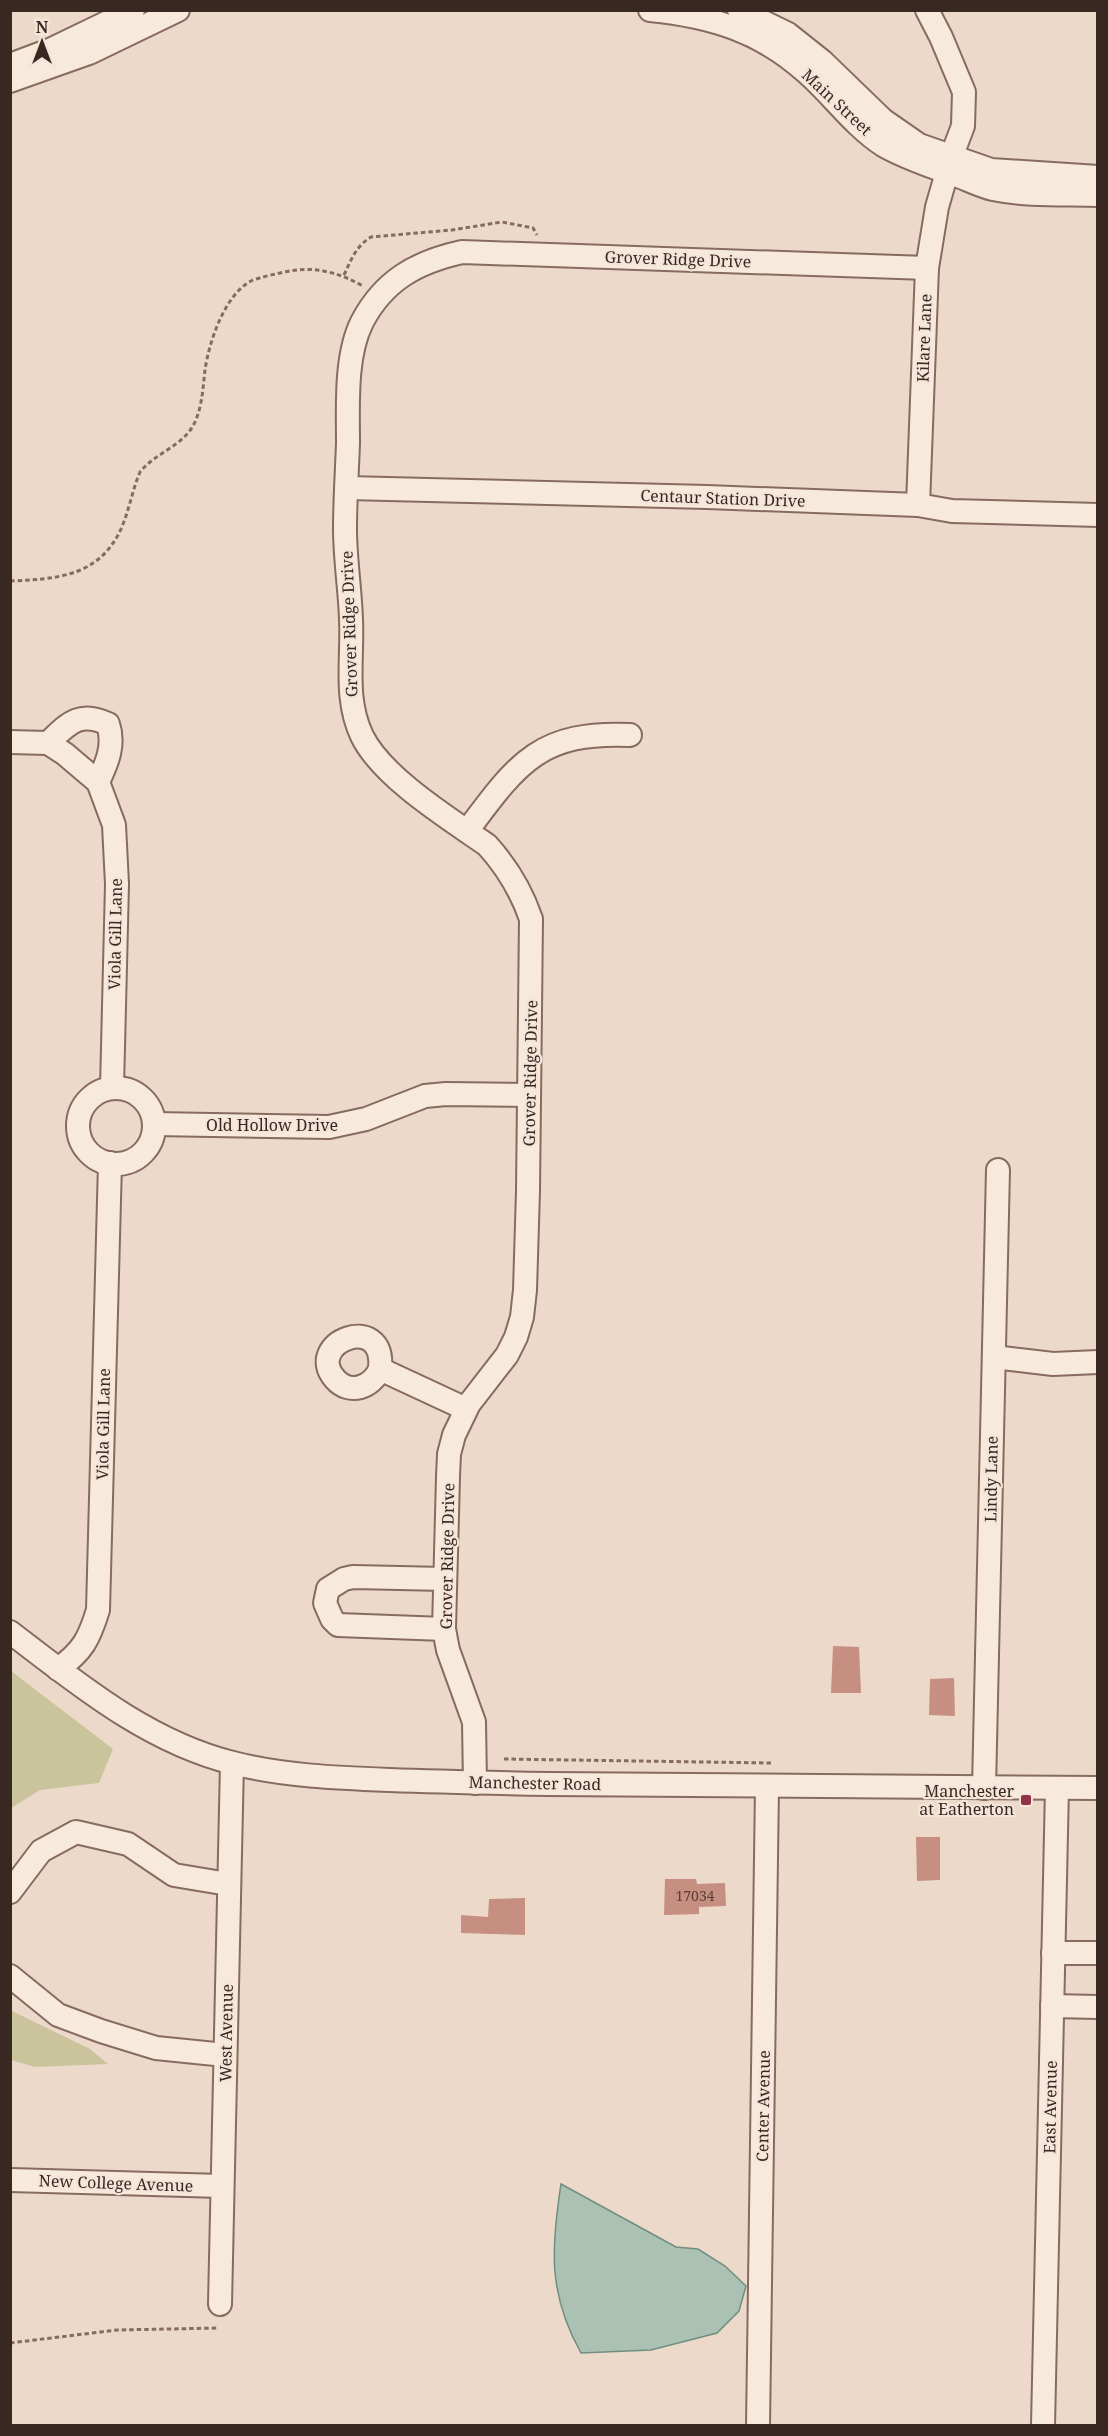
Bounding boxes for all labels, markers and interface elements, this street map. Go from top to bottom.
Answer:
north arrow [12,12,72,72]
text: N [36,16,49,38]
street label: Main Street [797,64,877,140]
street label: Grover Ridge Drive [604,245,752,273]
street label: Kilare Lane [911,293,937,383]
street label: Centaur Station Drive [640,484,806,512]
street label: Grover Ridge Drive [335,550,363,698]
street label: Viola Gill Lane [103,878,127,990]
street label: Grover Ridge Drive [518,1000,542,1146]
street label: Old Hollow Drive [206,1114,338,1136]
street label: Viola Gill Lane [91,1368,115,1480]
street label: Lindy Lane [979,1436,1003,1522]
street label: Grover Ridge Drive [435,1483,459,1629]
street label: Manchester Road [469,1771,602,1795]
place label: Manchester at Eatherton [919,1780,1014,1820]
marker: Manchester at Eatherton [1019,1793,1033,1807]
house number: 17034 [675,1886,715,1905]
street label: West Avenue [214,1984,238,2082]
street label: Center Avenue [751,2050,775,2162]
street label: East Avenue [1038,2060,1062,2154]
street label: New College Avenue [38,2169,194,2197]

